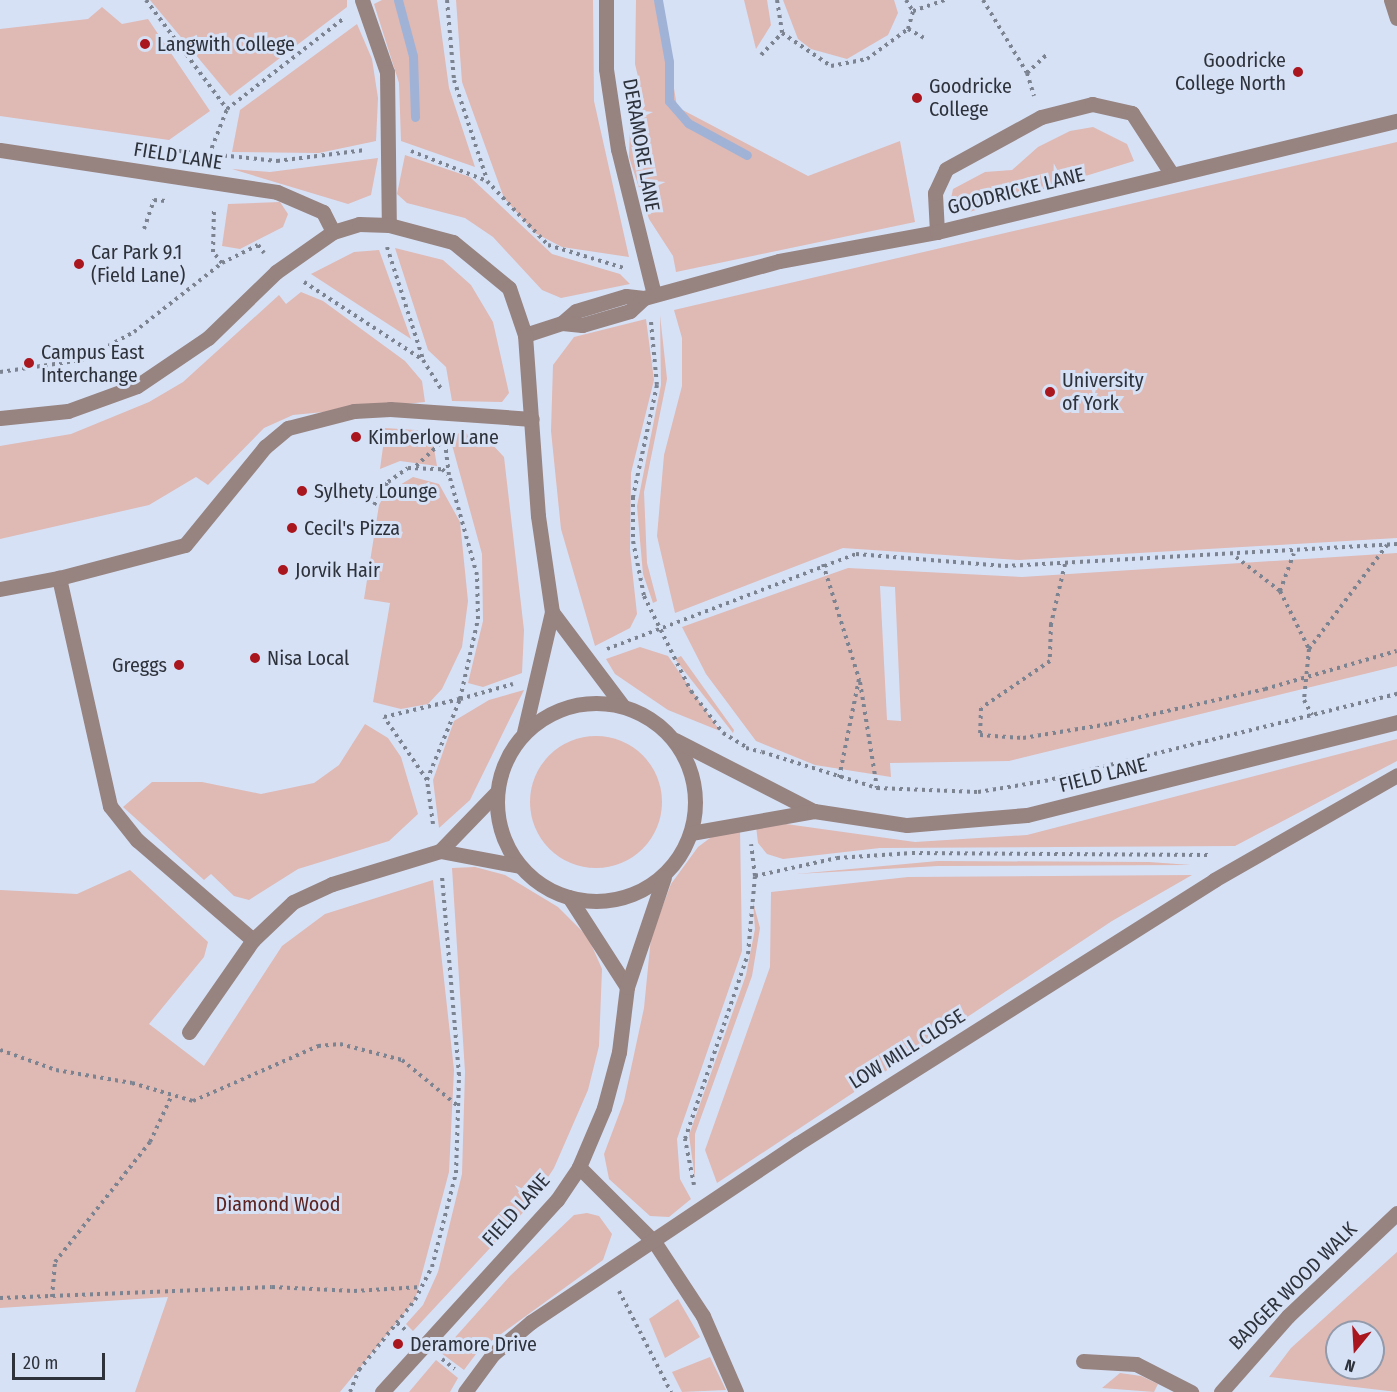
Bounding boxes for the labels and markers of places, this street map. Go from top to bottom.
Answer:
place label: Langwith College [157,32,295,56]
marker: Langwith College [138,37,152,51]
place label: Goodricke College North [1175,48,1286,95]
marker: Goodricke College North [1291,65,1305,79]
place label: Goodricke College [929,74,1012,121]
marker: Goodricke College [910,91,924,105]
place label: Car Park 9.1 (Field Lane) [91,240,185,287]
marker: Car Park 9.1 (Field Lane) [72,257,86,271]
place label: Campus East Interchange [41,340,144,387]
marker: Campus East Interchange [22,356,36,370]
place label: University of York [1062,368,1144,415]
marker: University of York [1043,385,1057,399]
place label: Kimberlow Lane [368,425,499,449]
marker: Kimberlow Lane [349,430,363,444]
place label: Sylhety Lounge [314,479,437,503]
marker: Sylhety Lounge [295,484,309,498]
place label: Cecil's Pizza [304,516,400,540]
marker: Cecil's Pizza [285,521,299,535]
place label: Jorvik Hair [295,558,380,582]
marker: Jorvik Hair [276,563,290,577]
place label: Nisa Local [267,646,349,670]
marker: Nisa Local [248,651,262,665]
place label: Greggs [112,653,167,677]
marker: Greggs [172,658,186,672]
place label: Deramore Drive [410,1332,537,1356]
marker: Deramore Drive [391,1337,405,1351]

